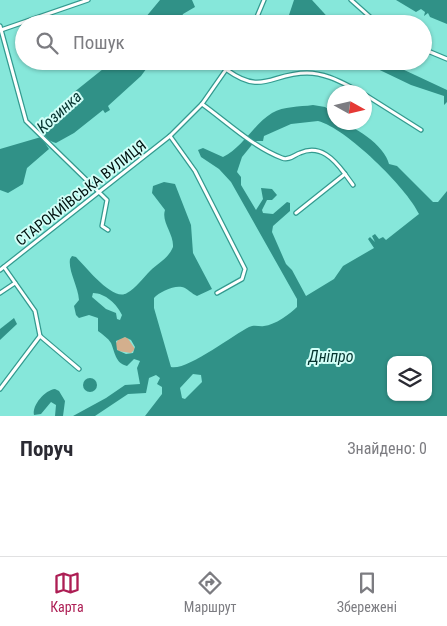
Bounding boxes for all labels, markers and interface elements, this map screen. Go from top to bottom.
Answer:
search box [15,15,432,70]
icon: search [33,29,61,57]
text: Пошук [73,31,125,54]
north arrow [327,85,372,130]
water label: Козинка [33,87,85,137]
street label: СТАРОКИЇВСЬКА ВУЛИЦЯ [12,136,150,250]
water label: Дніпро [307,347,354,366]
map controls [387,356,432,401]
button: layers [387,356,432,401]
text: Поруч [20,437,73,461]
text: Знайдено: 0 [347,439,427,458]
tab: Карта [50,569,84,615]
tab: Маршрут [184,569,237,615]
tab: Збережені [337,569,397,615]

